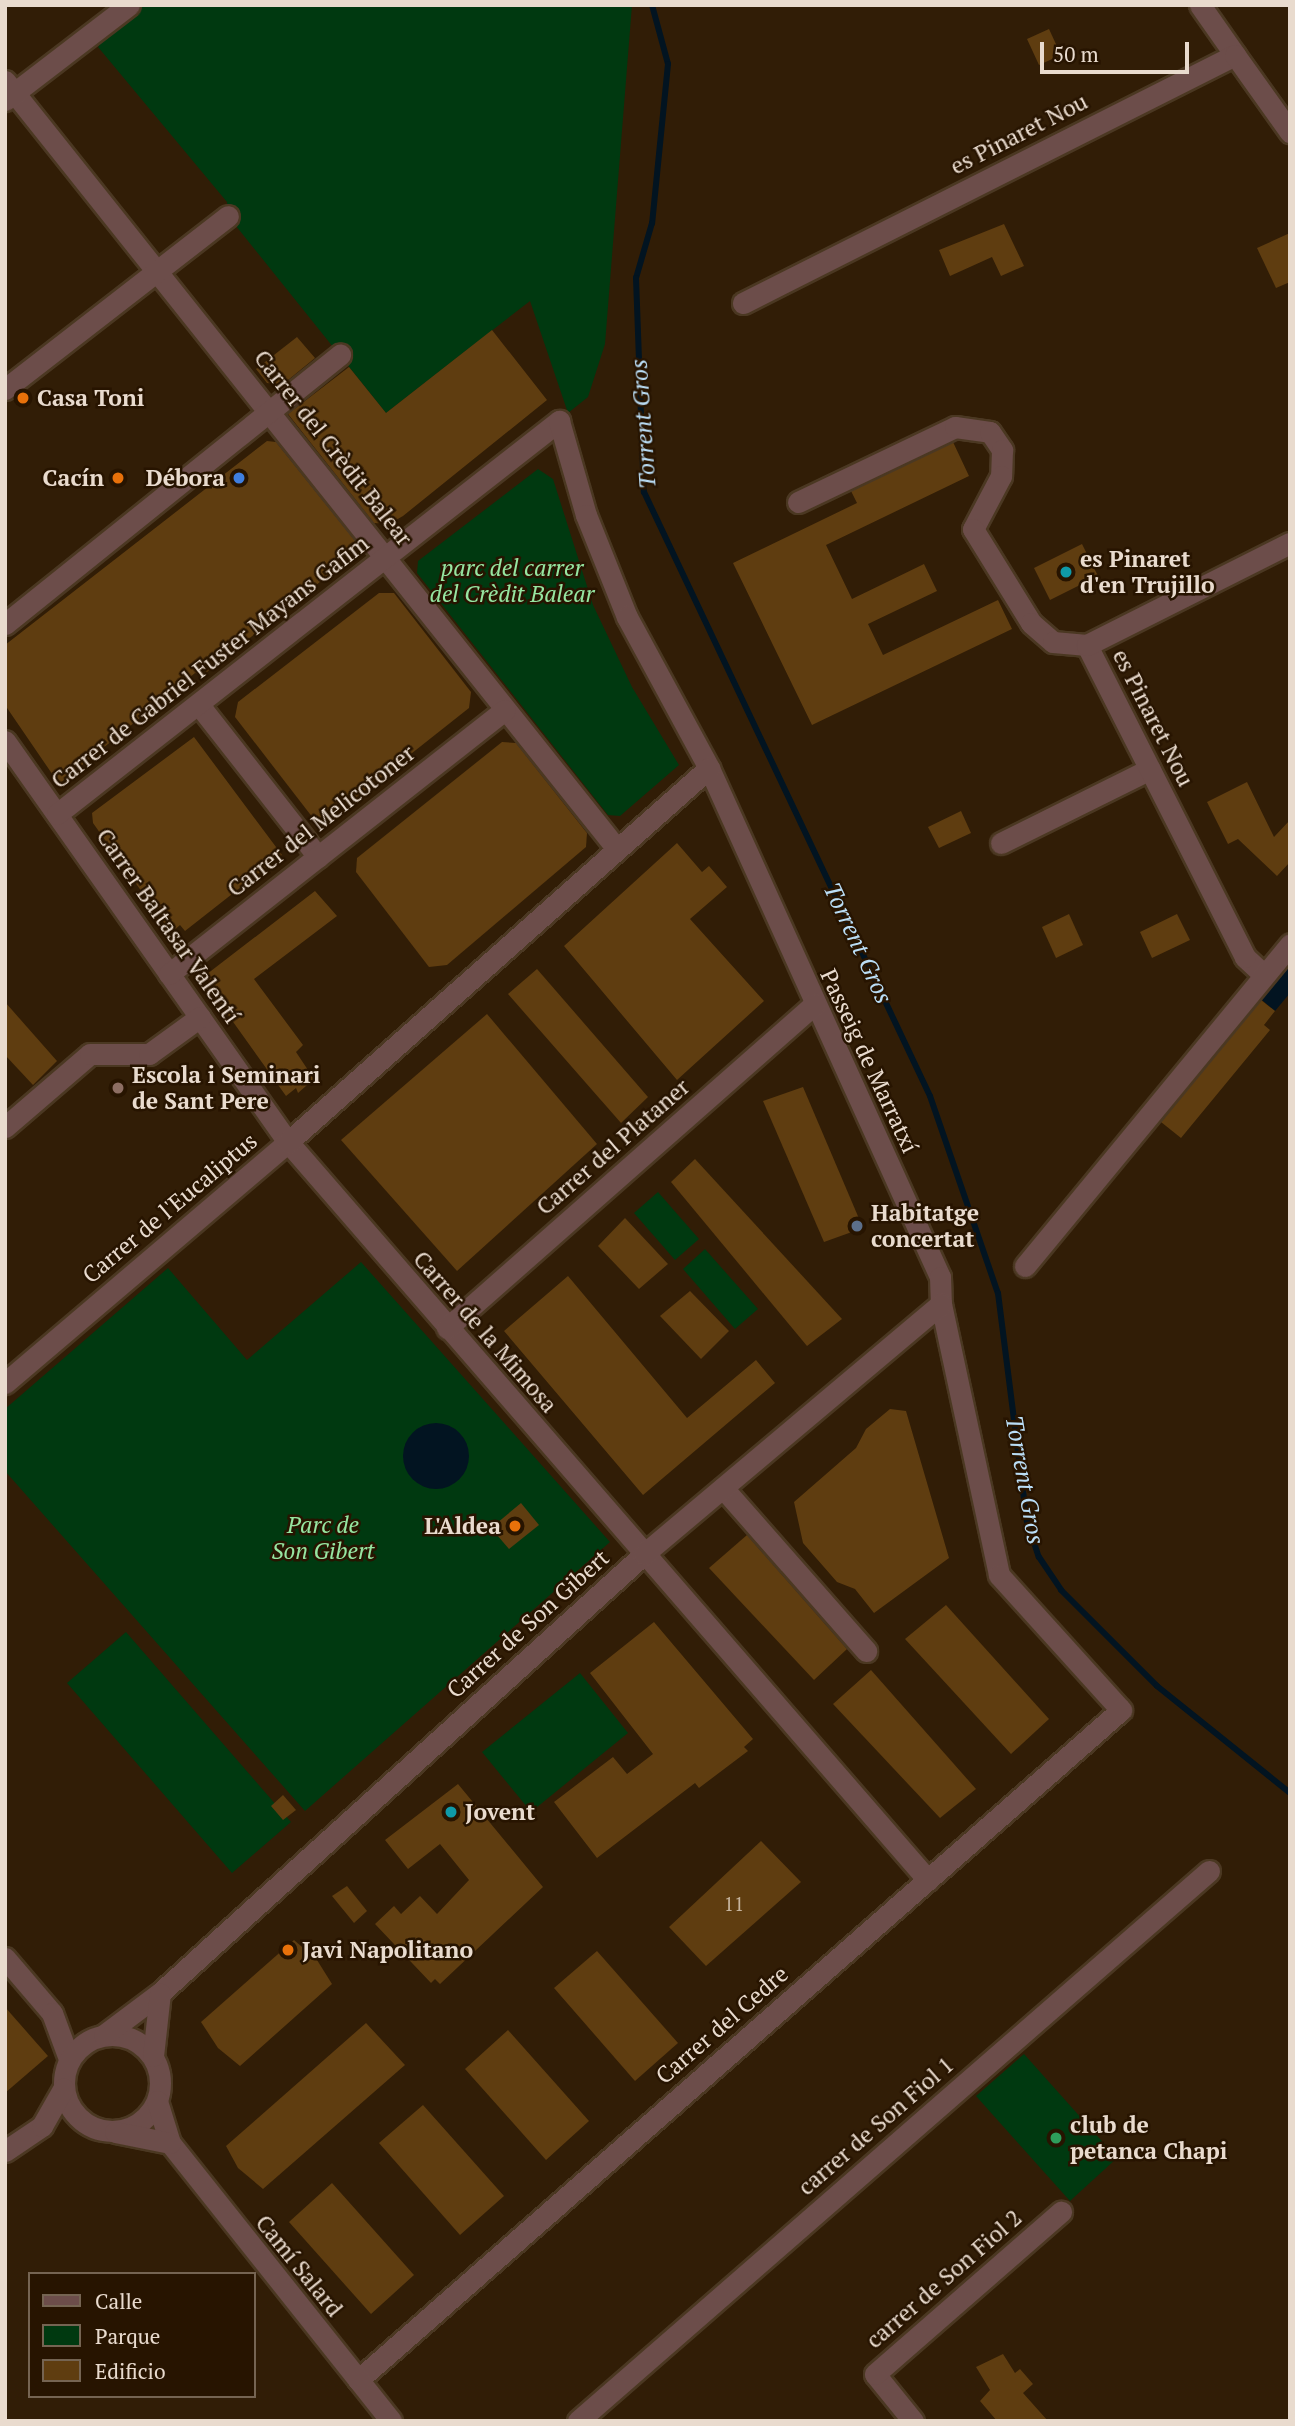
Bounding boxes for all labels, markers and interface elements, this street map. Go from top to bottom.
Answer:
scale bar [1043,28,1192,72]
text: 50 m [1053,40,1099,68]
street label: es Pinaret Nou [946,88,1092,180]
street label: Carrer del Crèdit Balear [248,345,418,551]
water label: Torrent Gros [624,358,662,490]
place label: Casa Toni [37,384,144,412]
marker: Casa Toni [15,390,31,406]
place label: Cacín [43,464,104,492]
place label: Débora [146,464,225,492]
marker: Cacín [110,470,126,486]
marker: Débora [231,470,247,486]
street label: Carrer de Gabriel Fuster Mayans Gafim [46,530,374,794]
place label: es Pinaret d'en Trujillo [1080,545,1215,599]
park label: parc del carrer del Crèdit Balear [430,554,594,608]
marker: es Pinaret d'en Trujillo [1058,564,1074,580]
street label: es Pinaret Nou [1107,645,1199,791]
street label: Carrer del Melicotoner [222,739,420,903]
street label: Carrer Baltasar Valentí [90,823,246,1029]
water label: Torrent Gros [817,878,899,1008]
street label: Passeig de Marratxí [814,965,924,1157]
place label: Escola i Seminari de Sant Pere [132,1061,320,1115]
street label: Carrer del Plataner [531,1073,695,1221]
marker: Escola i Seminari de Sant Pere [110,1080,126,1096]
street label: Carrer de l'Eucaliptus [77,1127,263,1289]
place label: Habitatge concertat [871,1199,979,1253]
marker: Habitatge concertat [849,1218,865,1234]
street label: Carrer de la Mimosa [407,1246,563,1418]
water label: Torrent Gros [1000,1413,1050,1547]
park label: Parc de Son Gibert [271,1511,375,1565]
place label: L'Aldea [424,1512,501,1540]
marker: L'Aldea [507,1518,523,1534]
street label: Carrer de Son Gibert [441,1544,615,1704]
place label: Jovent [465,1798,535,1826]
marker: Jovent [443,1804,459,1820]
house number: 11 [724,1893,744,1915]
place label: Javi Napolitano [302,1936,473,1964]
marker: Javi Napolitano [280,1942,296,1958]
street label: Carrer del Cedre [650,1960,794,2090]
street label: carrer de Son Fiol 1 [793,2051,959,2201]
place label: club de petanca Chapi [1070,2111,1227,2165]
marker: club de petanca Chapi [1048,2130,1064,2146]
street label: carrer de Son Fiol 2 [861,2204,1027,2354]
street label: Camí Salard [250,2210,348,2322]
legend [28,2272,256,2398]
text: Calle [95,2287,142,2315]
text: Parque [95,2322,160,2350]
text: Edificio [95,2357,166,2385]

